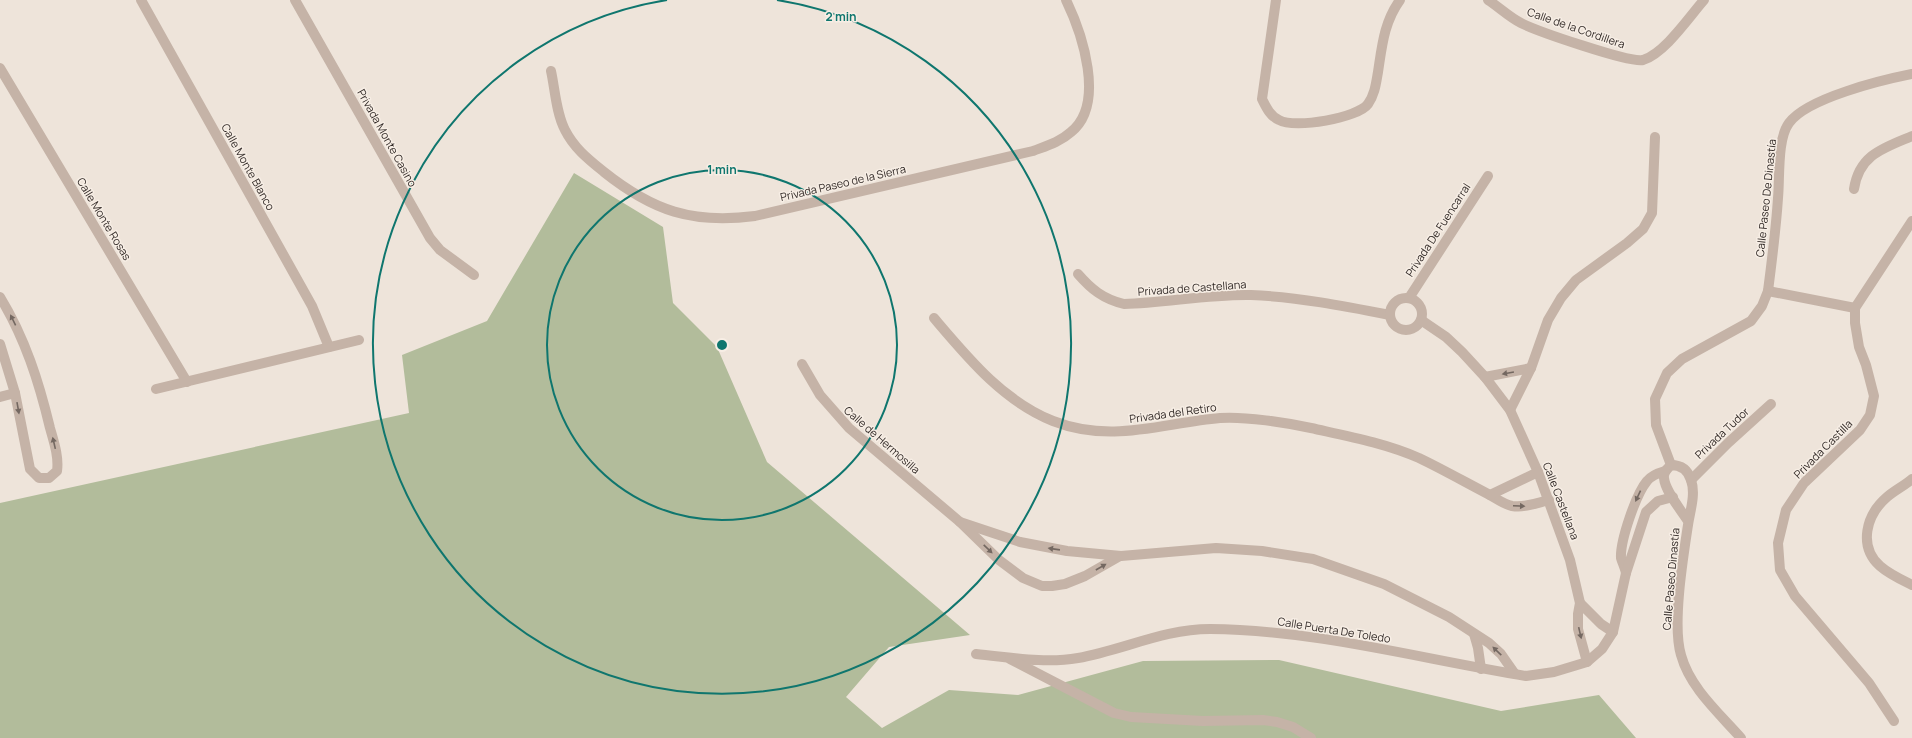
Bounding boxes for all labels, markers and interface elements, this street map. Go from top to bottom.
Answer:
street label: Calle de la Cordillera [1525,4,1627,51]
text: 2 min [825,8,857,25]
street label: Privada Monte Casino [354,86,421,190]
street label: Calle Monte Blanco [218,121,279,213]
street label: Calle Paseo De Dinastía [1752,138,1779,258]
text: 1 min [707,161,737,178]
street label: Privada Paseo de la Sierra [779,161,907,204]
street label: Calle Monte Rosas [74,175,135,263]
street label: Privada De Fuencarral [1402,180,1473,279]
street label: Privada de Castellana [1137,276,1247,299]
one-way arrow [10,315,16,326]
centre of rings [715,338,729,352]
one-way arrow [1502,370,1514,376]
street label: Privada del Retiro [1128,399,1218,426]
one-way arrow [16,402,22,414]
street label: Calle de Hermosilla [841,402,924,477]
street label: Privada Tudor [1691,404,1752,462]
street label: Privada Castilla [1790,416,1855,481]
one-way arrow [51,437,57,449]
street label: Calle Castellana [1540,460,1583,542]
one-way arrow [1635,491,1641,502]
one-way arrow [1513,503,1526,509]
street label: Calle Paseo Dinastía [1659,527,1682,631]
one-way arrow [983,545,993,554]
one-way arrow [1048,546,1060,552]
one-way arrow [1096,563,1107,570]
street label: Calle Puerta De Toledo [1276,613,1392,646]
one-way arrow [1577,627,1583,639]
one-way arrow [1492,646,1502,656]

